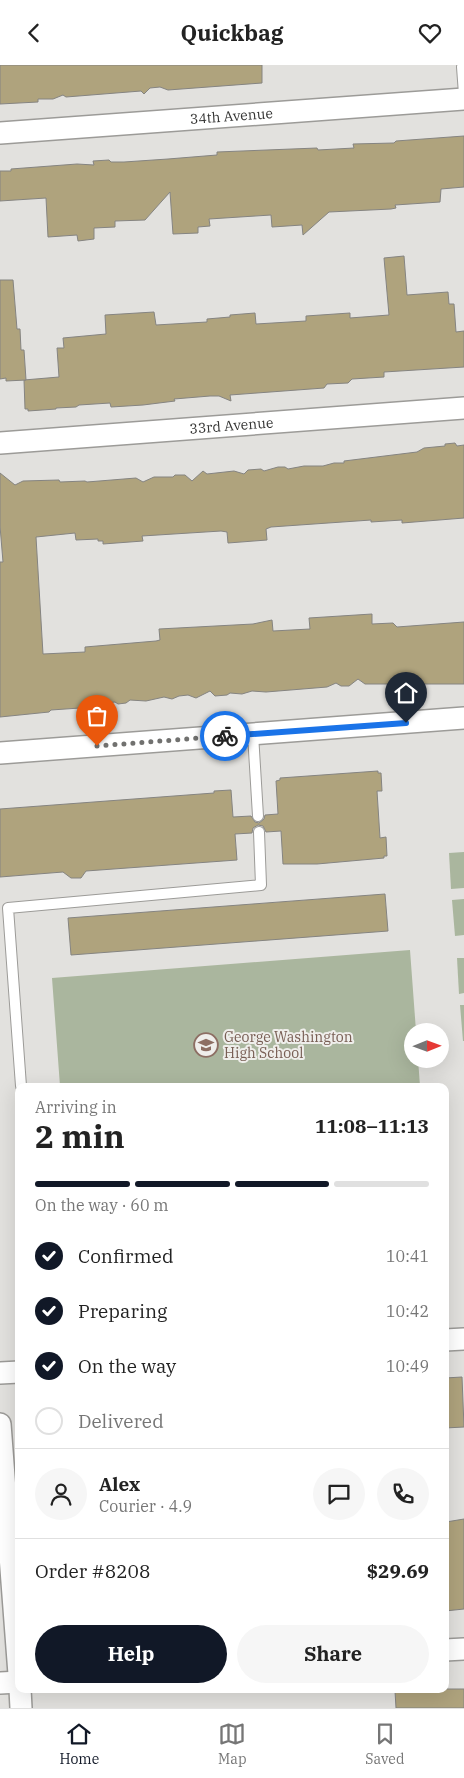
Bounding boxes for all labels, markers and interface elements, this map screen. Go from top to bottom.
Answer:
text: Quickbag [181,18,283,47]
icon: back [20,19,48,47]
icon: heart [416,19,444,47]
street label: 34th Avenue [189,104,273,128]
street label: 33rd Avenue [189,413,274,438]
pin [385,672,427,723]
icon: home [392,679,420,707]
pin [76,695,118,746]
icon: bag [83,702,111,730]
courier [200,711,250,761]
icon: bike [211,722,239,750]
north arrow [404,1023,449,1067]
map controls [404,1023,449,1068]
place label: George Washington High School [224,1028,353,1062]
school or university icon: George Washington High School [193,1032,219,1058]
text: Arriving in [35,1097,117,1117]
text: 11:08–11:13 [315,1114,429,1138]
text: 2 min [35,1115,125,1157]
text: On the way · 60 m [35,1195,169,1215]
icon: check [35,1242,63,1270]
text: Confirmed [78,1244,173,1268]
text: 10:41 [386,1246,429,1266]
icon: check [35,1297,63,1325]
text: Preparing [78,1299,167,1323]
text: 10:42 [386,1301,429,1321]
icon: check [35,1352,63,1380]
text: On the way [78,1354,176,1378]
text: 10:49 [386,1356,429,1376]
text: Delivered [78,1409,164,1433]
button: person [35,1468,87,1520]
button: chat [313,1468,365,1520]
button: phone [377,1468,429,1520]
text: Alex [99,1472,140,1496]
text: Courier · 4.9 [99,1496,192,1516]
text: Order #8208 [35,1559,150,1583]
text: $29.69 [367,1559,429,1583]
button: Help [35,1625,227,1683]
button: Share [237,1625,429,1683]
tab: Home [59,1720,99,1768]
tab: Map [218,1720,246,1768]
tab: Saved [365,1720,405,1768]

